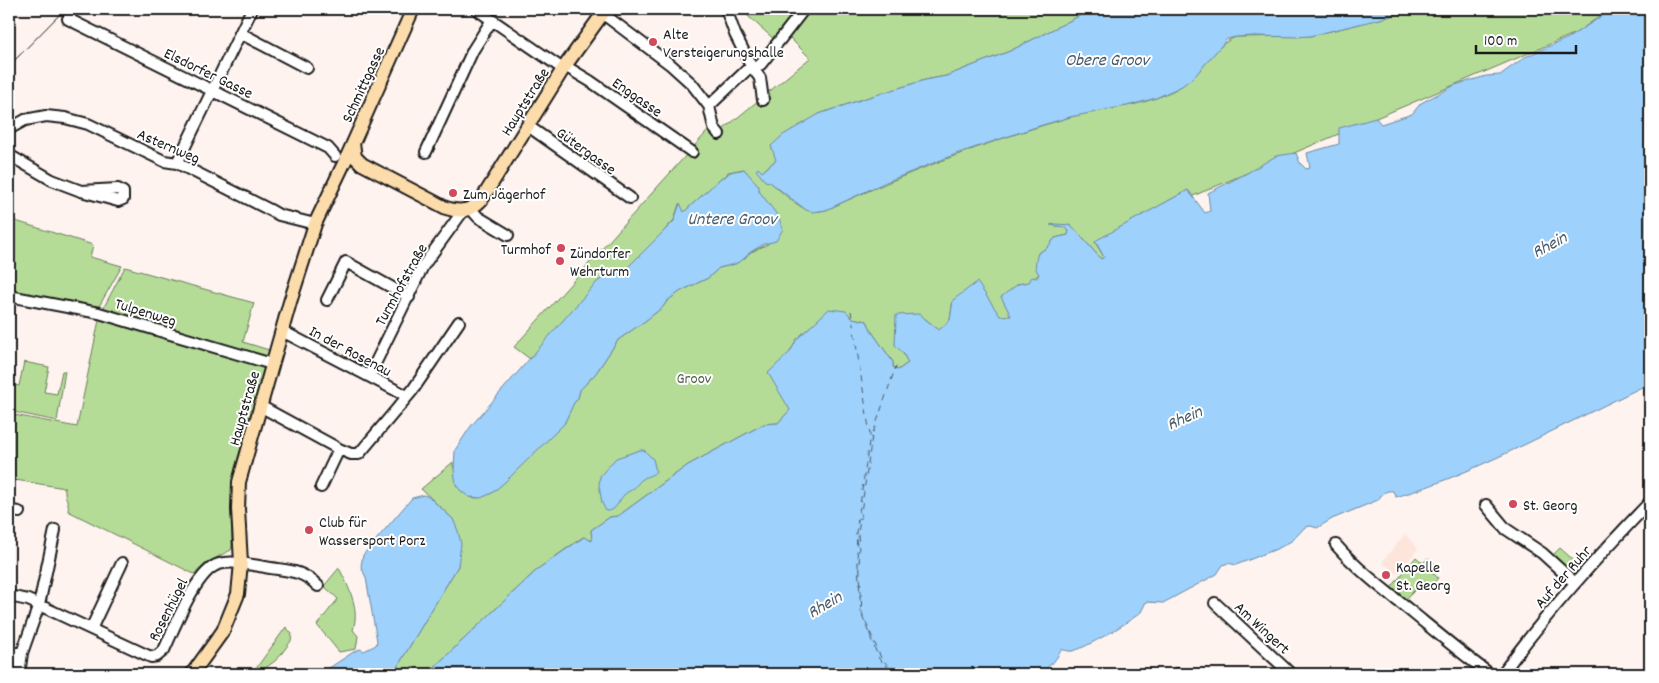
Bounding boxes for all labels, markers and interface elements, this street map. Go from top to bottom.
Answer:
scale bar [1476,22,1576,54]
place label: Alte Versteigerungshalle [663,24,784,65]
text: 100 m [1484,31,1517,53]
marker: Alte Versteigerungshalle [647,36,659,48]
street label: Elsdorfer Gasse [159,43,256,106]
street label: Schmittgasse [337,43,392,127]
water label: Obere Groov [1065,49,1152,74]
street label: Hauptstraße [496,64,556,141]
street label: Enggasse [607,72,666,124]
street label: Gütergasse [551,122,620,182]
street label: Asternweg [133,124,203,171]
place label: Zum Jägerhof [463,184,546,207]
marker: Zum Jägerhof [447,187,459,199]
water label: Untere Groov [687,208,779,233]
water label: Rhein [1528,226,1573,266]
place label: Turmhof [501,239,551,262]
street label: Turmhofstraße [370,240,434,331]
marker: Turmhof [555,242,567,254]
place label: Zündorfer Wehrturm [570,243,631,284]
marker: Zündorfer Wehrturm [554,255,566,267]
street label: Tulpenweg [112,293,179,334]
street label: In der Rosenau [304,321,395,384]
park label: Groov [677,368,712,391]
street label: Hauptstraße [224,369,267,449]
water label: Rhein [1163,400,1207,438]
place label: St. Georg [1523,495,1577,518]
marker: St. Georg [1507,498,1519,510]
place label: Club für Wassersport Porz [319,512,425,553]
marker: Club für Wassersport Porz [303,524,315,536]
street label: Auf der Ruhr [1530,541,1598,614]
place label: Kapelle St. Georg [1396,557,1450,598]
marker: Kapelle St. Georg [1380,569,1392,581]
street label: Rosenhügel [144,574,195,646]
water label: Rhein [803,586,848,626]
street label: Am Wingert [1228,597,1294,661]

